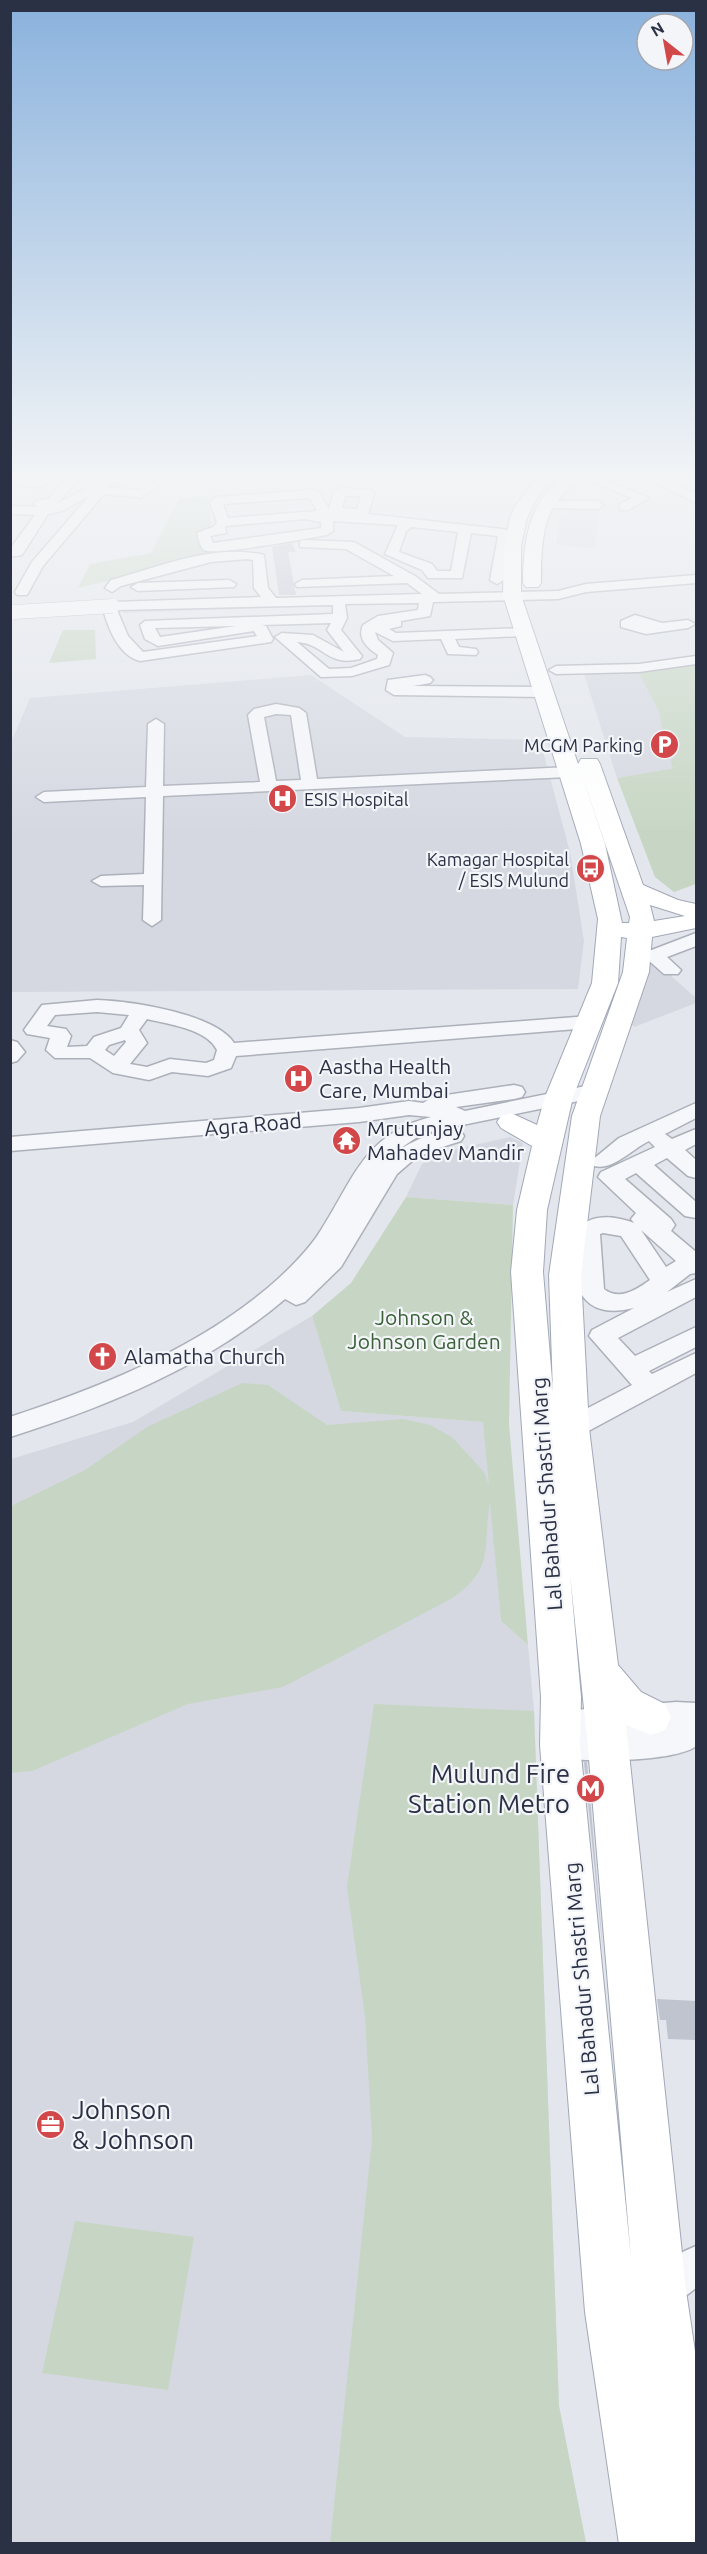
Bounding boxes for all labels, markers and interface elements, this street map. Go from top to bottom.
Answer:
north arrow [635,12,695,72]
text: N [648,18,667,40]
parking icon: MCGM Parking [648,729,680,761]
place label: MCGM Parking [524,735,643,755]
hospital icon: ESIS Hospital [267,783,299,815]
place label: ESIS Hospital [304,789,409,809]
place label: Kamagar Hospital / ESIS Mulund [427,849,569,890]
bus stop icon: Kamagar Hospital / ESIS Mulund [574,853,606,885]
place label: Aastha Health Care, Mumbai [319,1054,451,1102]
hospital icon: Aastha Health Care, Mumbai [282,1062,314,1094]
street label: Agra Road [203,1108,303,1140]
place label: Mrutunjay Mahadev Mandir [367,1116,524,1164]
temple icon: Mrutunjay Mahadev Mandir [330,1124,362,1156]
park label: Johnson & Johnson Garden [347,1305,501,1353]
church icon: Alamatha Church [87,1340,119,1372]
place label: Alamatha Church [124,1344,285,1368]
street label: Lal Bahadur Shastri Marg [526,1377,566,1611]
place label: Mulund Fire Station Metro [408,1759,570,1818]
metro station icon: Mulund Fire Station Metro [575,1772,607,1804]
street label: Lal Bahadur Shastri Marg [559,1861,603,2097]
place label: Johnson & Johnson [72,2095,194,2154]
office icon: Johnson & Johnson [35,2108,67,2140]

